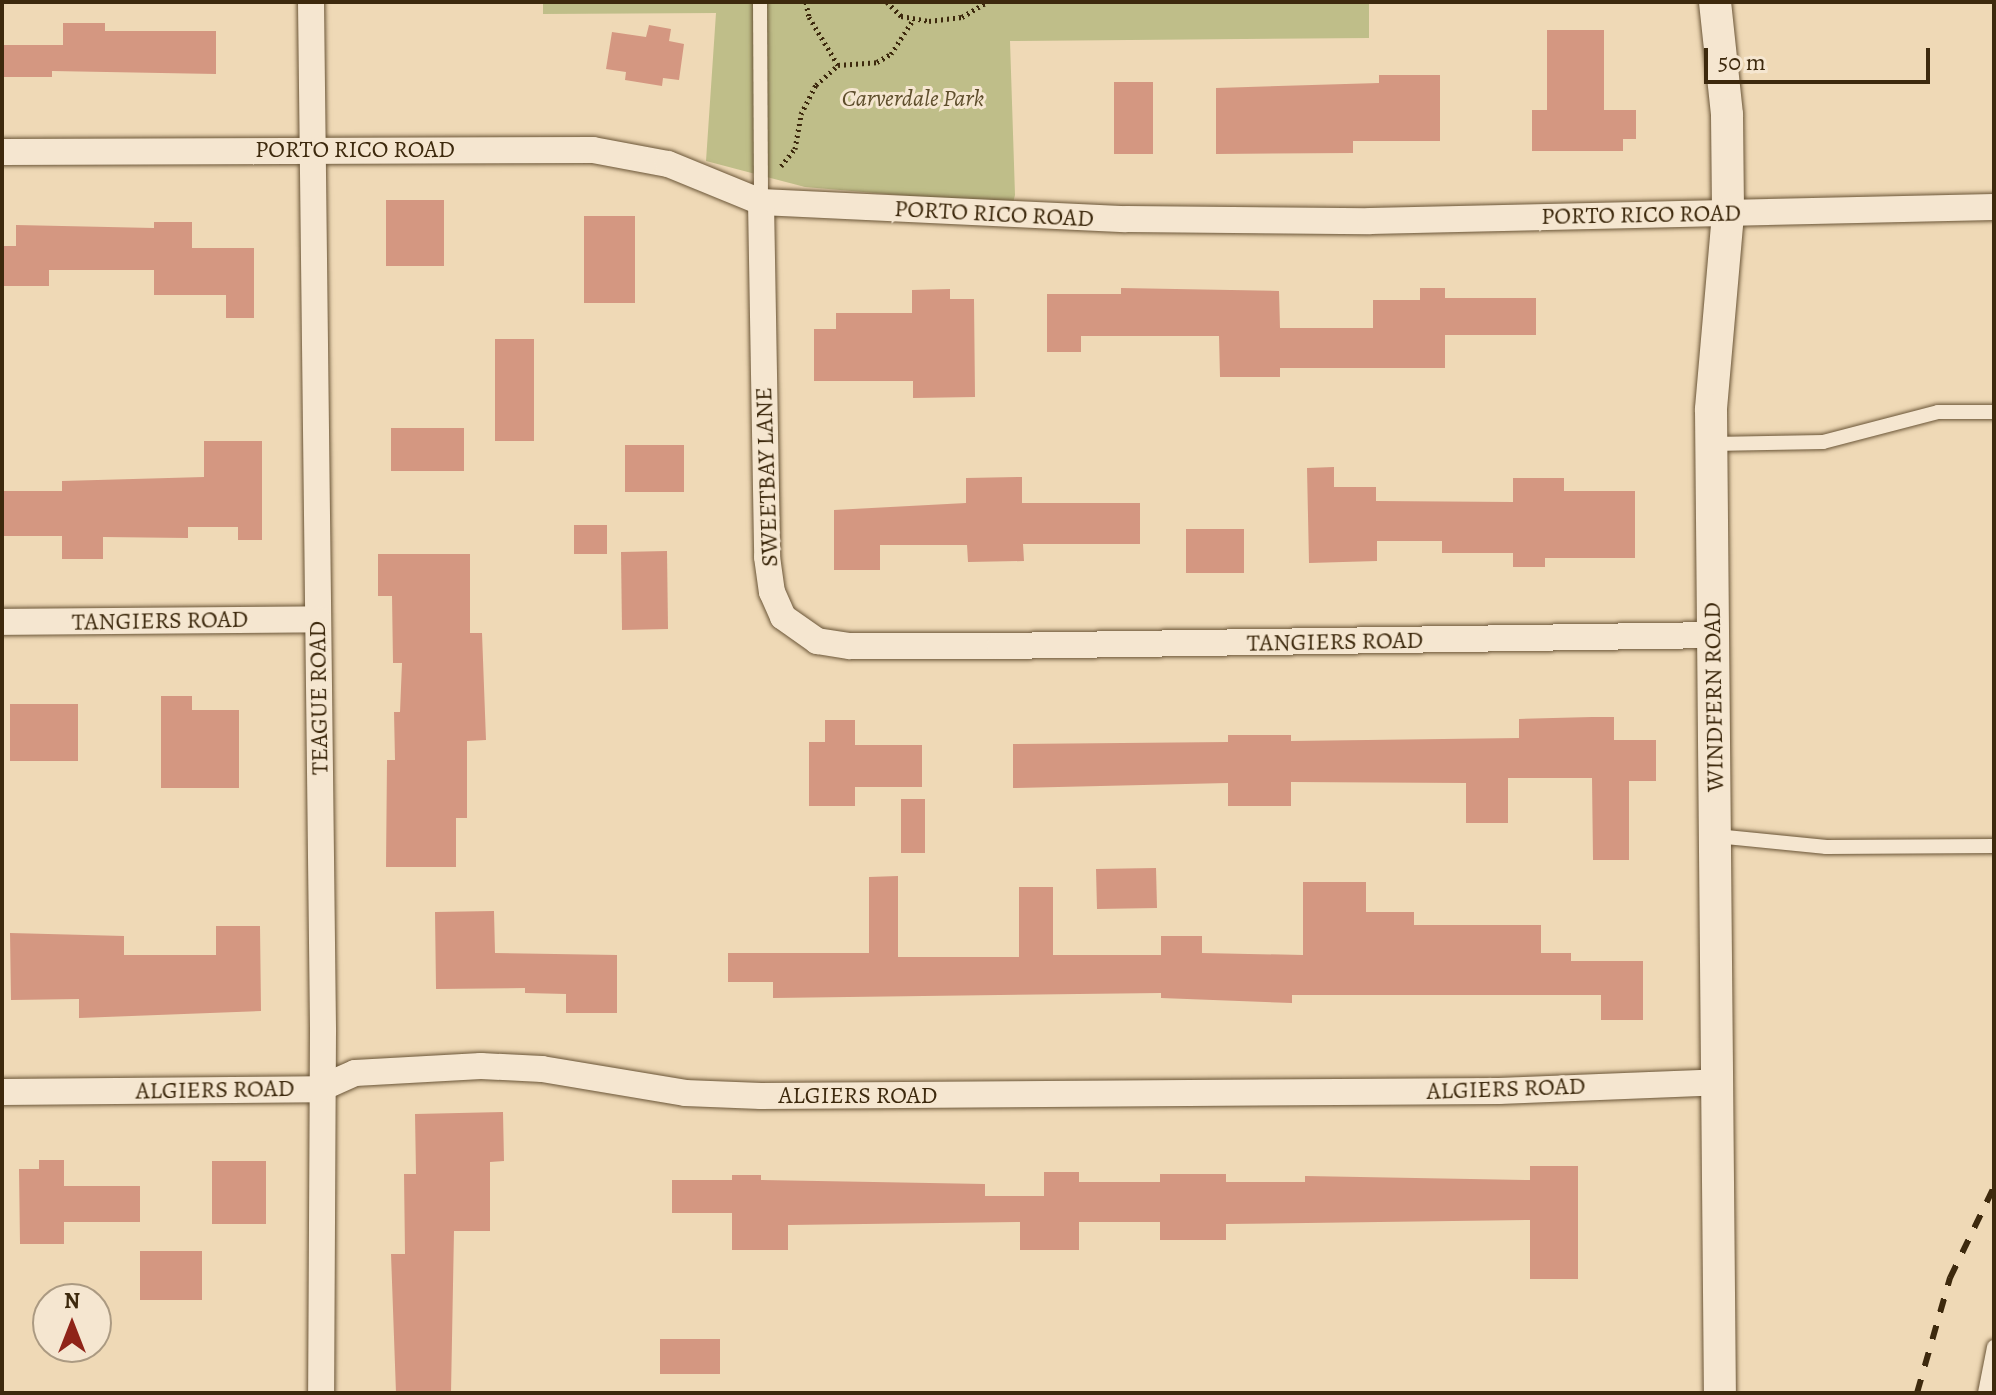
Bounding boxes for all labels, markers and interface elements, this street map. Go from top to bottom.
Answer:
scale bar [1708,32,1934,82]
text: 50 m [1718,46,1766,78]
park label: Carverdale Park [842,85,984,113]
street label: PORTO RICO ROAD [255,136,455,164]
street label: PORTO RICO ROAD [893,194,1095,234]
street label: PORTO RICO ROAD [1541,199,1741,231]
street label: SWEETBAY LANE [749,387,785,567]
street label: WINDFERN ROAD [1698,602,1730,792]
street label: TANGIERS ROAD [72,605,248,637]
street label: TEAGUE ROAD [303,621,335,775]
street label: TANGIERS ROAD [1247,626,1423,658]
street label: ALGIERS ROAD [1426,1072,1586,1106]
street label: ALGIERS ROAD [135,1074,295,1106]
street label: ALGIERS ROAD [779,1082,937,1110]
north arrow [32,1283,112,1363]
text: N [64,1286,80,1316]

